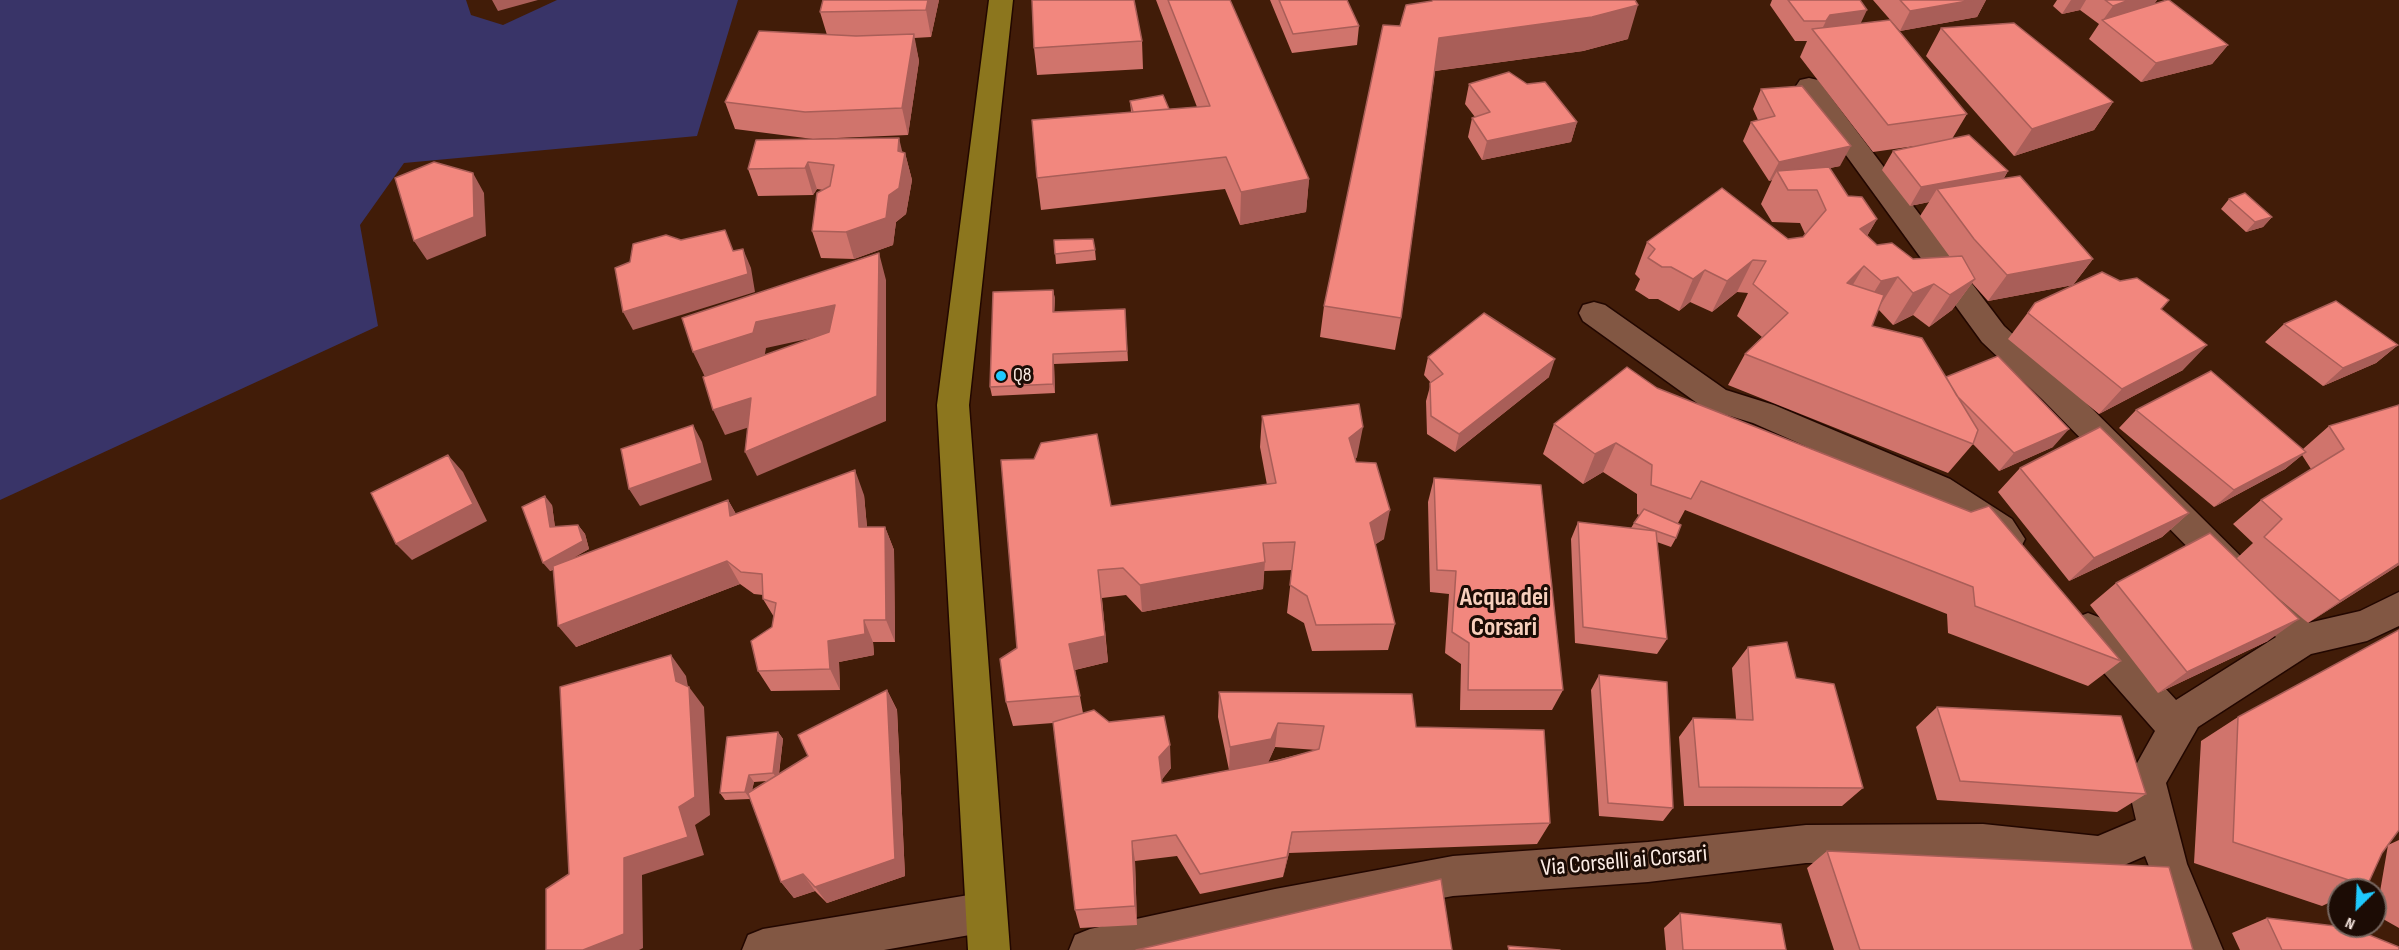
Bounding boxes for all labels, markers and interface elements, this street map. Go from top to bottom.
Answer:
place label: Q8 [1013,364,1032,388]
marker: Q8 [994,369,1008,383]
district label: Acqua dei Corsari [1460,582,1548,644]
street label: Via Corselli ai Corsari [1540,840,1708,884]
north arrow [2327,878,2387,938]
text: N [2343,913,2358,933]

